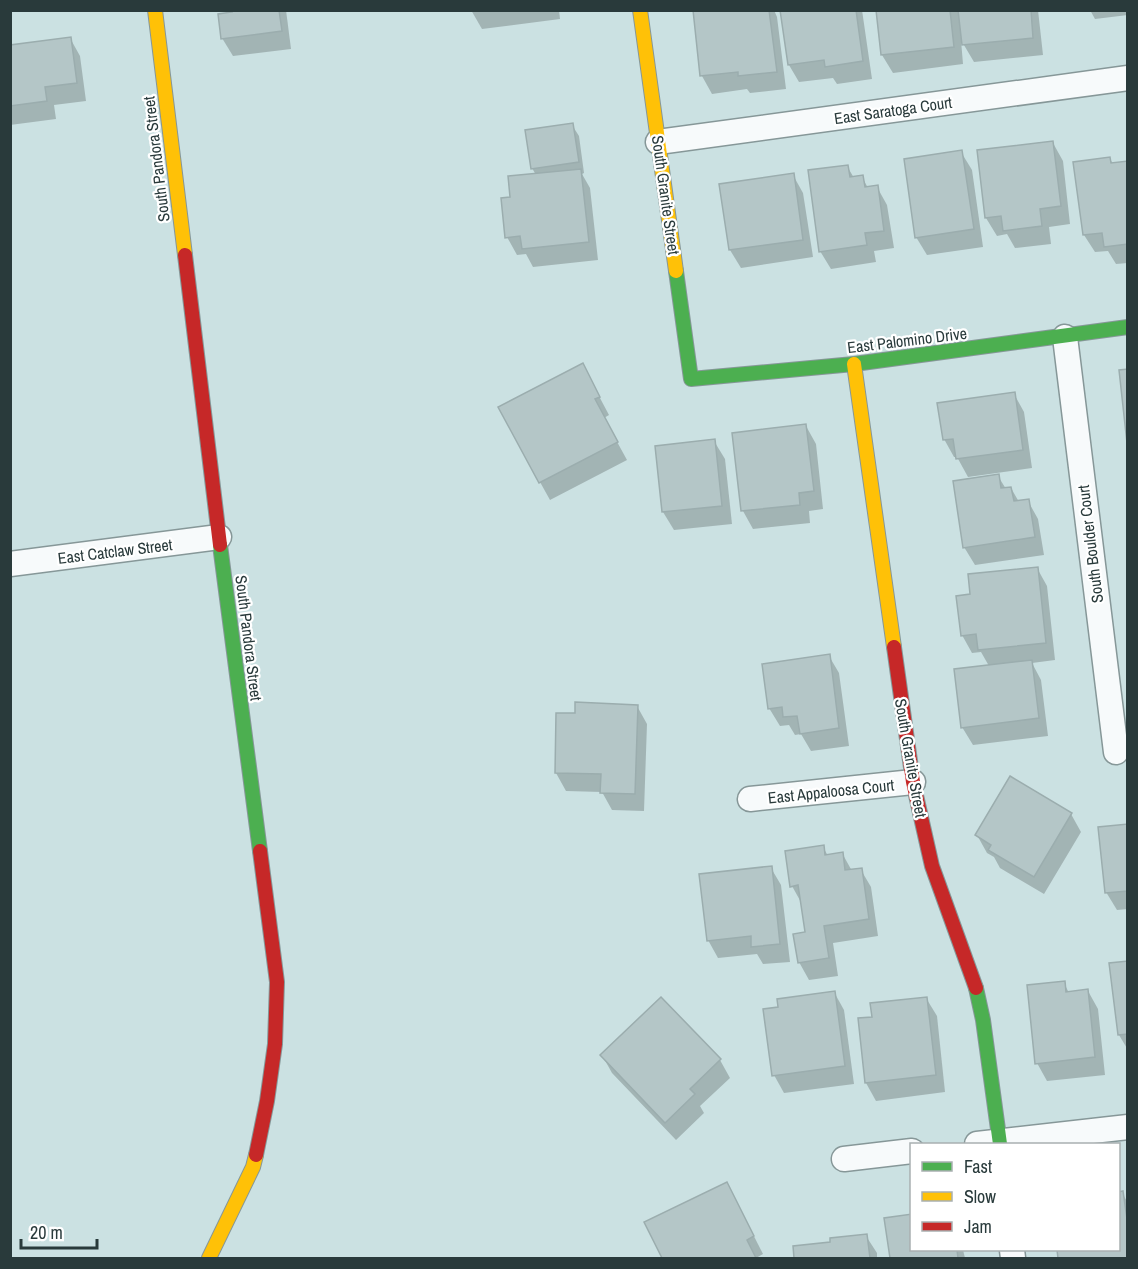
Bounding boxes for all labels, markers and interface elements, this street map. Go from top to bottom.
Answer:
street label: East Saratoga Court [833,91,954,129]
street label: South Pandora Street [137,95,175,223]
street label: South Granite Street [647,134,685,256]
street label: East Palomino Drive [846,322,968,358]
street label: South Boulder Court [1072,483,1108,604]
street label: East Catclaw Street [56,533,174,569]
street label: South Pandora Street [230,574,268,702]
street label: South Granite Street [890,697,932,820]
street label: East Appaloosa Court [767,773,896,809]
legend [910,1143,1120,1251]
text: Fast [964,1154,992,1179]
text: Slow [964,1184,996,1209]
scale bar [21,1212,98,1250]
text: Jam [964,1214,992,1239]
text: 20 m [30,1220,63,1245]

